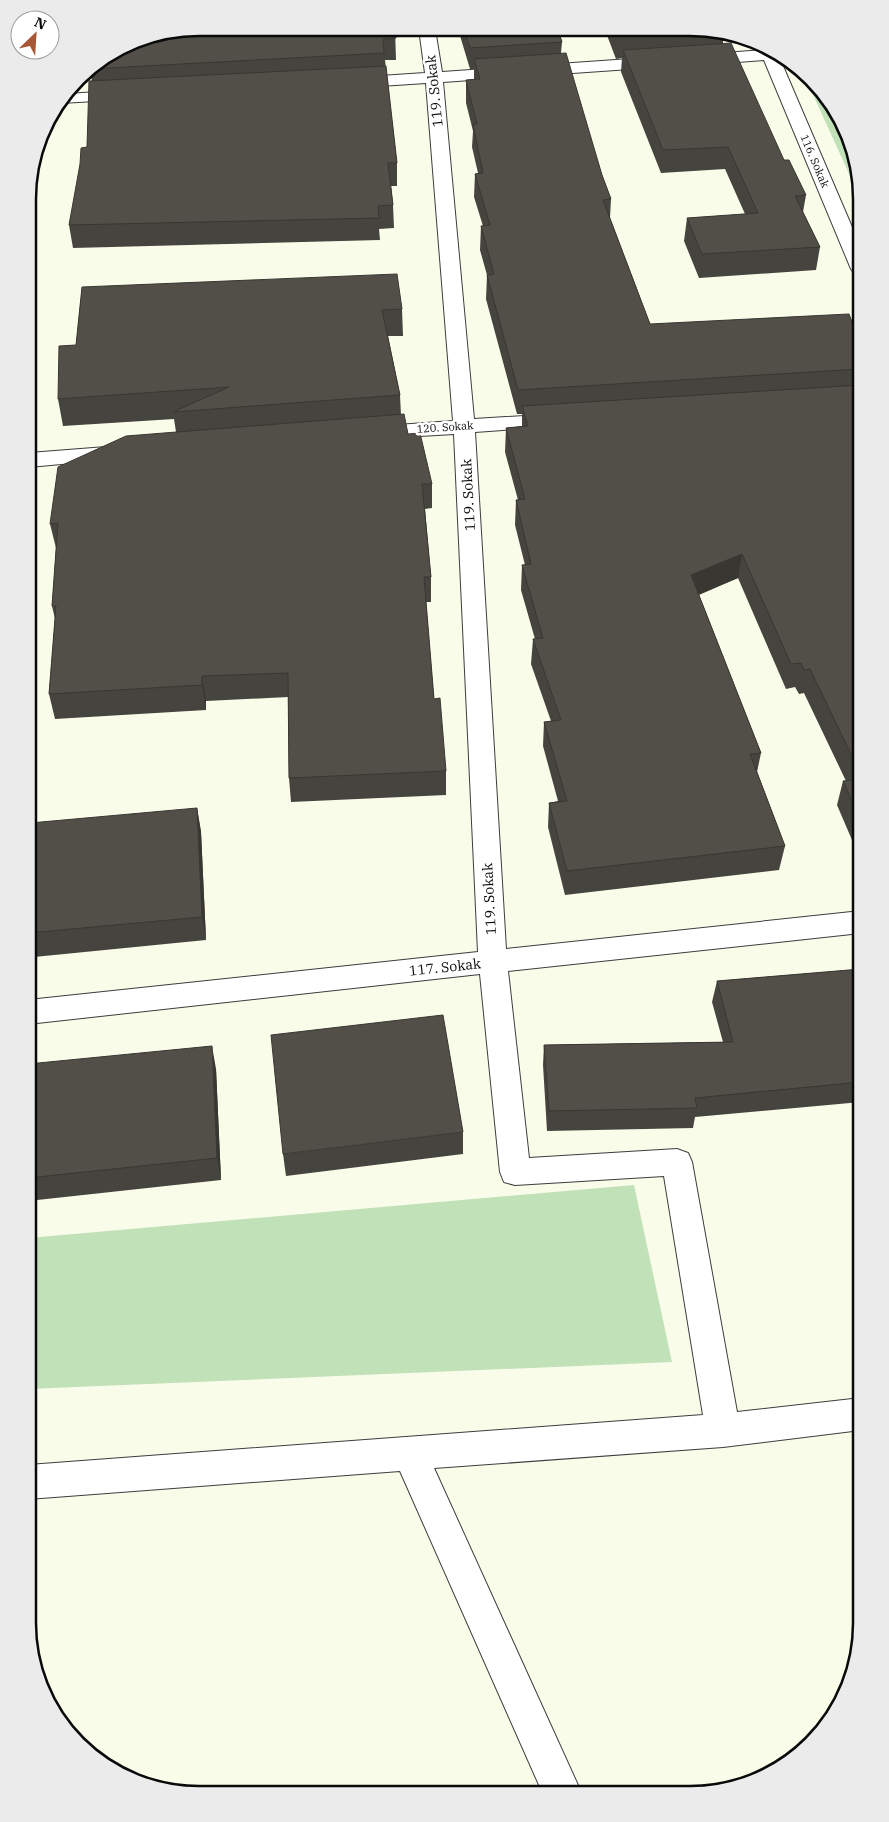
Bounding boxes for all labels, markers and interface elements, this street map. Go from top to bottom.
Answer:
north arrow [10,10,60,60]
text: N [32,13,49,34]
street label: 119. Sokak [421,53,447,128]
street label: 116. Sokak [797,132,833,190]
street label: 120. Sokak [416,418,474,436]
street label: 119. Sokak [457,458,479,532]
street label: 119. Sokak [478,862,500,936]
street label: 117. Sokak [408,954,483,980]

